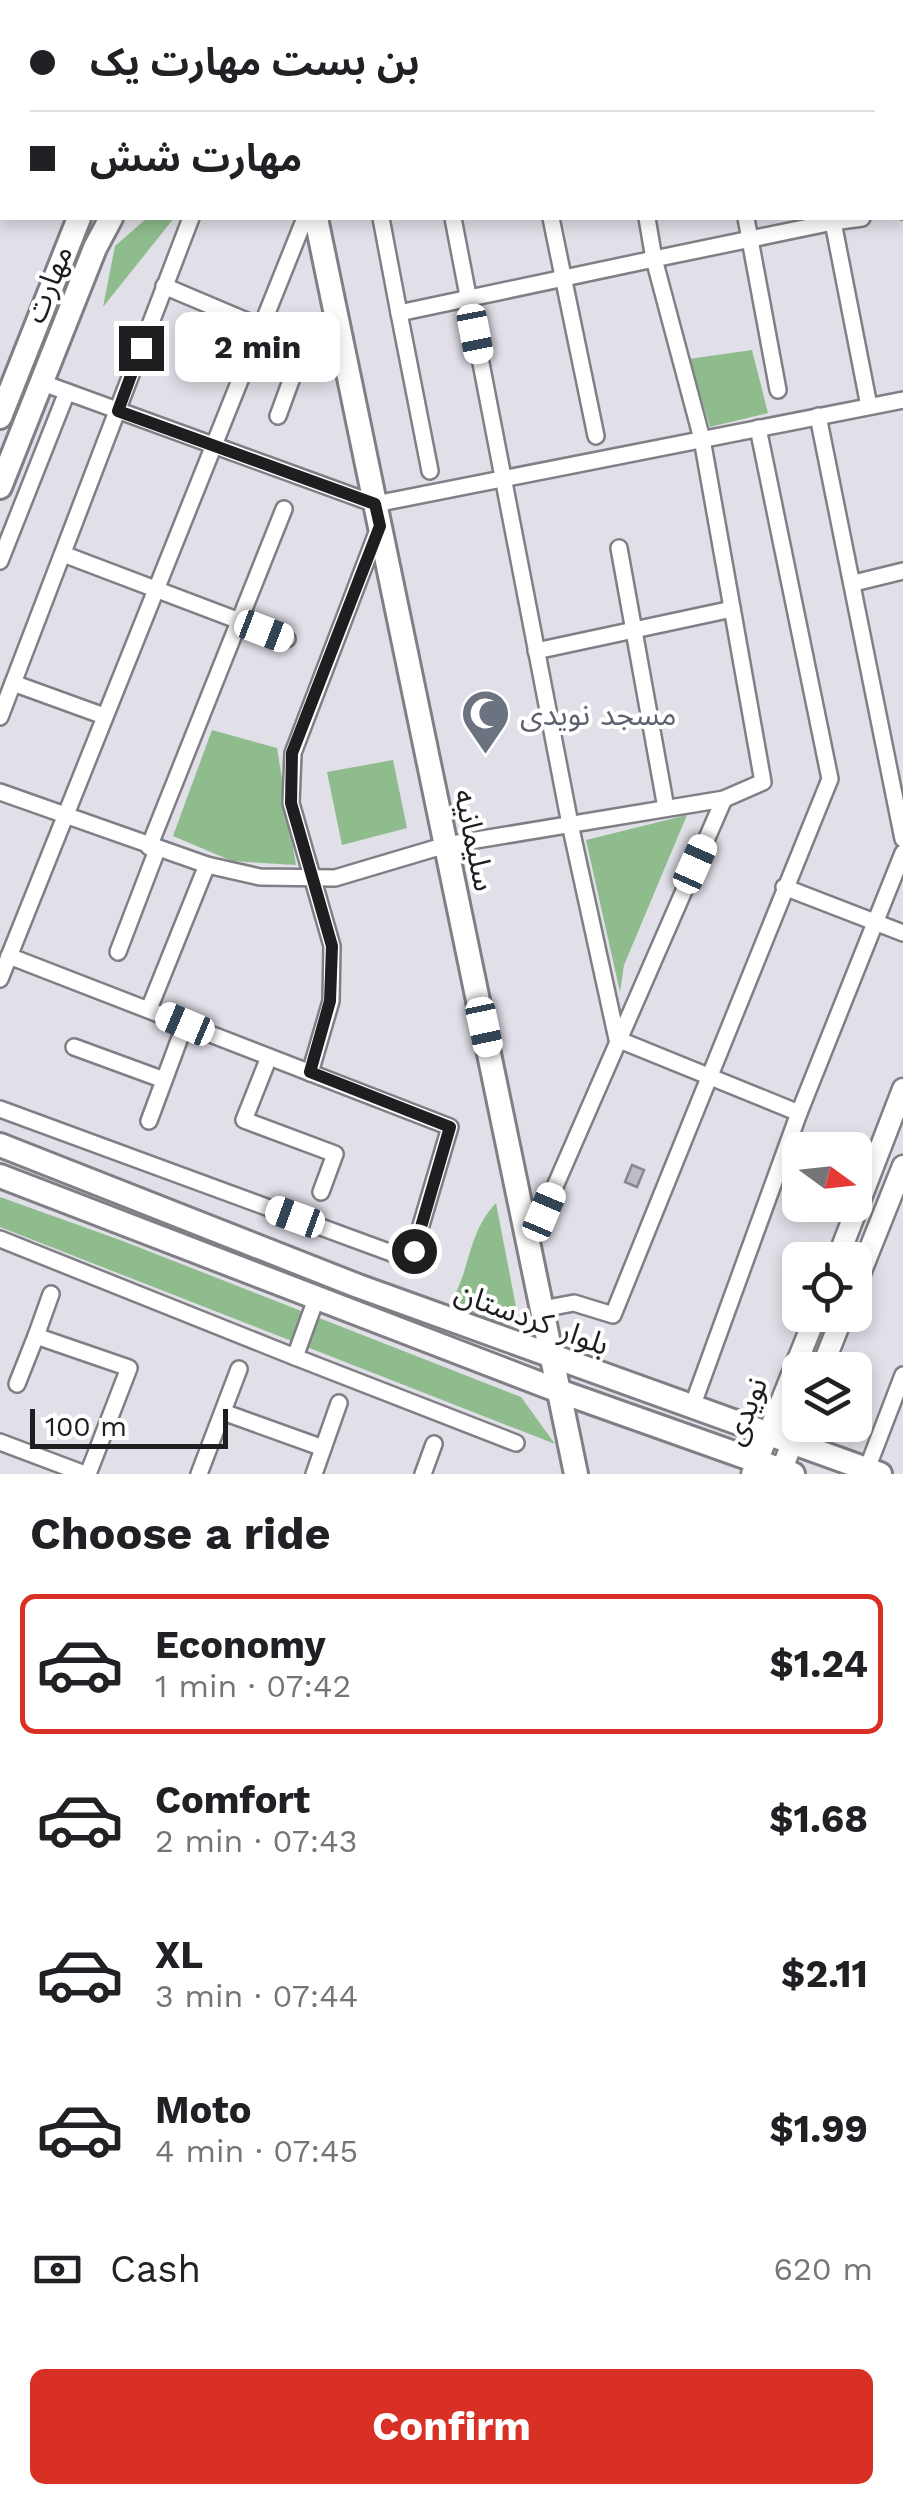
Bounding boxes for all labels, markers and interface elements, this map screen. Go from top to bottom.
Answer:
text: بن بست مهارت یک [90,40,420,84]
text: مهارت شش [90,136,302,180]
street label: مهارت [17,240,79,328]
car [455,302,495,366]
callout: 2 min [176,313,341,383]
route end [119,326,164,371]
text: 2 min [214,328,301,366]
car [231,606,297,656]
mosque icon: مسجد نویدی [459,688,511,756]
place label: مسجد نویدی [520,697,677,732]
street label: سلیمانیه [447,786,503,894]
car [669,830,721,898]
car [463,995,505,1059]
car [152,998,218,1050]
north arrow [782,1132,872,1222]
map controls [782,1132,872,1442]
car [518,1179,570,1245]
car [262,1193,328,1241]
route start [392,1229,437,1274]
button: locate [782,1242,872,1332]
street label: بلوار کردستان [450,1274,614,1362]
button: layers [782,1352,872,1442]
street label: نویدی [716,1372,774,1450]
scale bar [30,1404,228,1448]
text: 100 m [45,1410,127,1443]
text: Choose a ride [30,1507,330,1560]
icon: car [35,1619,125,1709]
text: Economy [155,1623,326,1667]
text: $1.24 [770,1642,868,1686]
text: 1 min · 07:42 [155,1667,351,1705]
icon: car [35,1774,125,1864]
text: Comfort [155,1778,310,1822]
text: $1.68 [769,1797,868,1841]
text: 2 min · 07:43 [155,1822,357,1860]
icon: car [35,1929,125,2019]
text: XL [155,1933,203,1977]
text: $2.11 [781,1952,868,1996]
text: 3 min · 07:44 [155,1977,358,2015]
icon: car [35,2084,125,2174]
text: Moto [155,2088,251,2132]
text: $1.99 [769,2107,868,2151]
text: 4 min · 07:45 [155,2132,358,2170]
icon: cash [30,2242,85,2297]
text: Cash [110,2247,201,2291]
text: 620 m [774,2250,873,2288]
button: Confirm [30,2369,873,2484]

